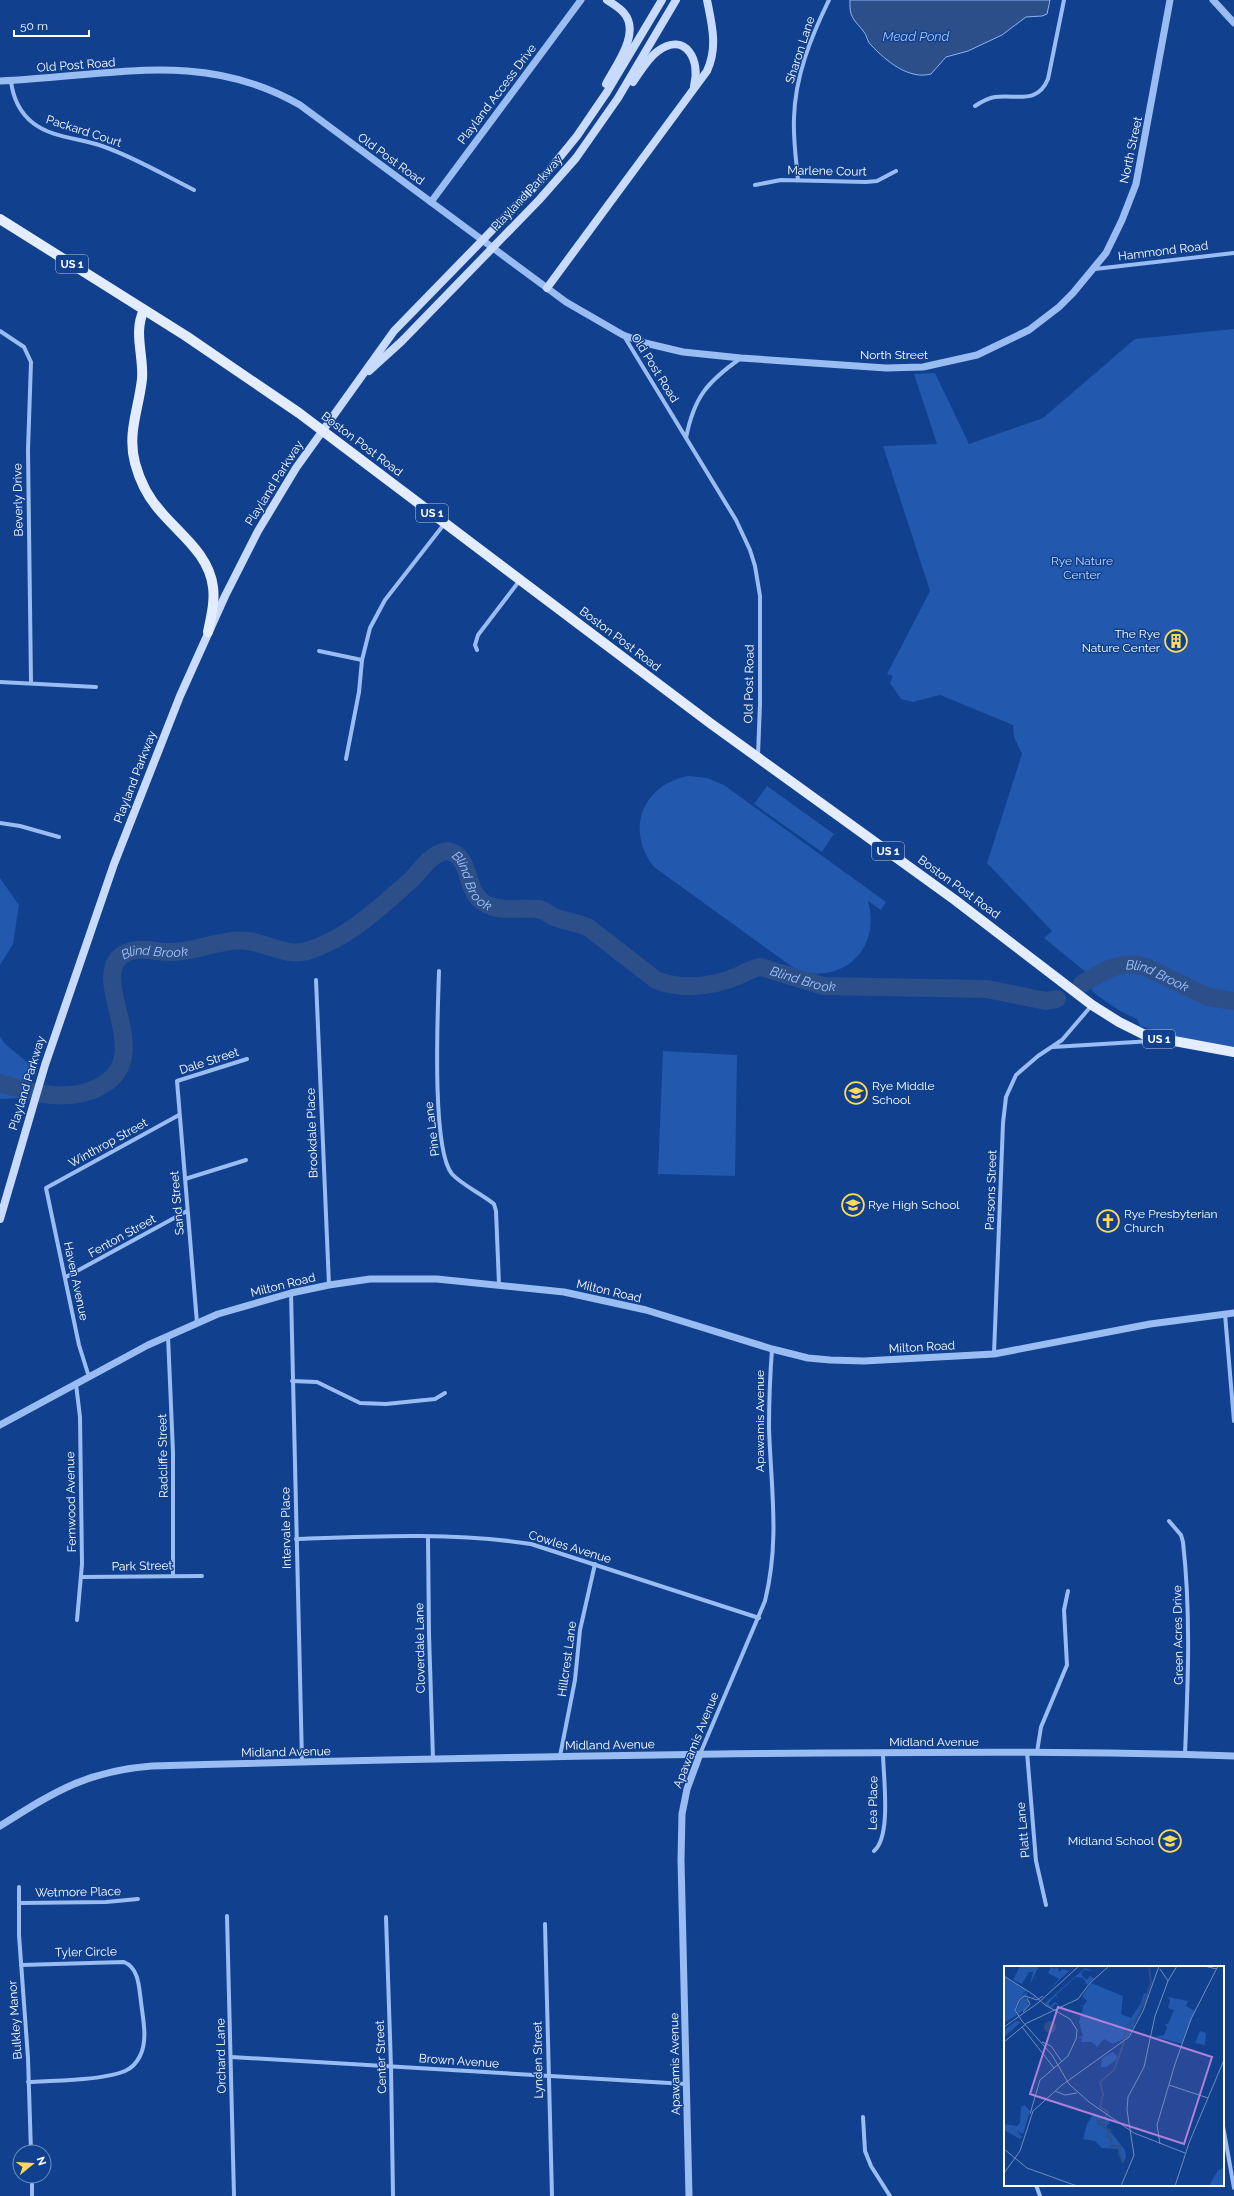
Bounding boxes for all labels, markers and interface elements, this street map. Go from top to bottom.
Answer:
scale bar [14,12,89,38]
street label: Sharon Lane [783,15,817,85]
text: 50 m [20,19,48,33]
water label: Mead Pond [883,29,950,44]
street label: Playland Access Drive [455,41,539,147]
street label: Old Post Road [36,55,116,75]
street label: Packard Court [44,112,124,150]
street label: North Street [1117,115,1145,185]
street label: Old Post Road [355,130,427,188]
street label: Playland Parkway [489,152,566,234]
street label: Marlene Court [787,163,867,179]
street label: Hammond Road [1117,239,1209,263]
road number: US 1 [56,255,88,273]
street label: Old Post Road [628,331,682,405]
street label: North Street [860,348,928,362]
street label: Boston Post Road [319,409,405,479]
street label: Playland Parkway [242,437,306,528]
street label: Beverly Drive [10,463,26,537]
road number: US 1 [416,504,448,522]
park label: Rye Nature Center [1051,554,1113,582]
street label: Boston Post Road [577,604,663,674]
place label: The Rye Nature Center [1082,627,1161,655]
building icon: The Rye Nature Center [1163,628,1189,654]
street label: Old Post Road [741,644,757,724]
street label: Playland Parkway [111,728,159,825]
road number: US 1 [872,842,904,860]
water label: Blind Brook [449,848,494,914]
street label: Boston Post Road [915,852,1003,922]
water label: Blind Brook [118,943,189,962]
water label: Blind Brook [1126,957,1191,995]
water label: Blind Brook [768,963,836,994]
road number: US 1 [1143,1030,1175,1048]
street label: Playland Parkway [6,1034,48,1132]
street label: Dale Street [177,1045,241,1077]
place label: Rye Middle School [872,1079,935,1107]
school or university icon: Rye Middle School [843,1080,869,1106]
street label: Brookdale Place [303,1088,321,1178]
street label: Pine Lane [422,1101,442,1157]
street label: Winthrop Street [66,1116,150,1170]
street label: Parsons Street [983,1150,999,1230]
street label: Sand Street [167,1170,187,1236]
school or university icon: Rye High School [840,1192,866,1218]
place label: Rye High School [868,1198,960,1212]
place label: Rye Presbyterian Church [1124,1207,1218,1235]
church icon: Rye Presbyterian Church [1095,1208,1121,1234]
street label: Fenton Street [86,1212,158,1260]
street label: Haven Avenue [61,1240,91,1322]
street label: Milton Road [249,1270,317,1300]
street label: Milton Road [575,1277,643,1305]
street label: Milton Road [889,1338,955,1356]
street label: Apawamis Avenue [753,1370,767,1472]
street label: Radcliffe Street [155,1414,171,1498]
street label: Fernwood Avenue [63,1451,79,1553]
street label: Intervale Place [278,1487,294,1569]
street label: Cowles Avenue [527,1528,613,1566]
street label: Park Street [111,1558,173,1574]
street label: Green Acres Drive [1170,1585,1186,1685]
street label: Cloverdale Lane [412,1603,428,1693]
street label: Hillcrest Lane [555,1620,579,1698]
street label: Apawamis Avenue [670,1690,722,1790]
street label: Midland Avenue [889,1735,979,1749]
street label: Midland Avenue [565,1737,655,1753]
street label: Midland Avenue [241,1744,331,1760]
street label: Lea Place [866,1776,880,1830]
street label: Platt Lane [1014,1802,1032,1858]
school or university icon: Midland School [1157,1828,1183,1854]
place label: Midland School [1068,1834,1155,1848]
street label: Wetmore Place [35,1884,121,1900]
street label: Tyler Circle [55,1944,117,1960]
inset map [1004,1966,1224,2186]
street label: Bulkley Manor [5,1979,25,2060]
street label: Apawamis Avenue [667,2013,683,2115]
street label: Orchard Lane [213,2018,229,2094]
street label: Center Street [373,2020,389,2094]
street label: Lynden Street [530,2021,546,2099]
street label: Brown Avenue [418,2051,500,2071]
north arrow [12,2144,52,2184]
text: N [34,2155,49,2167]

